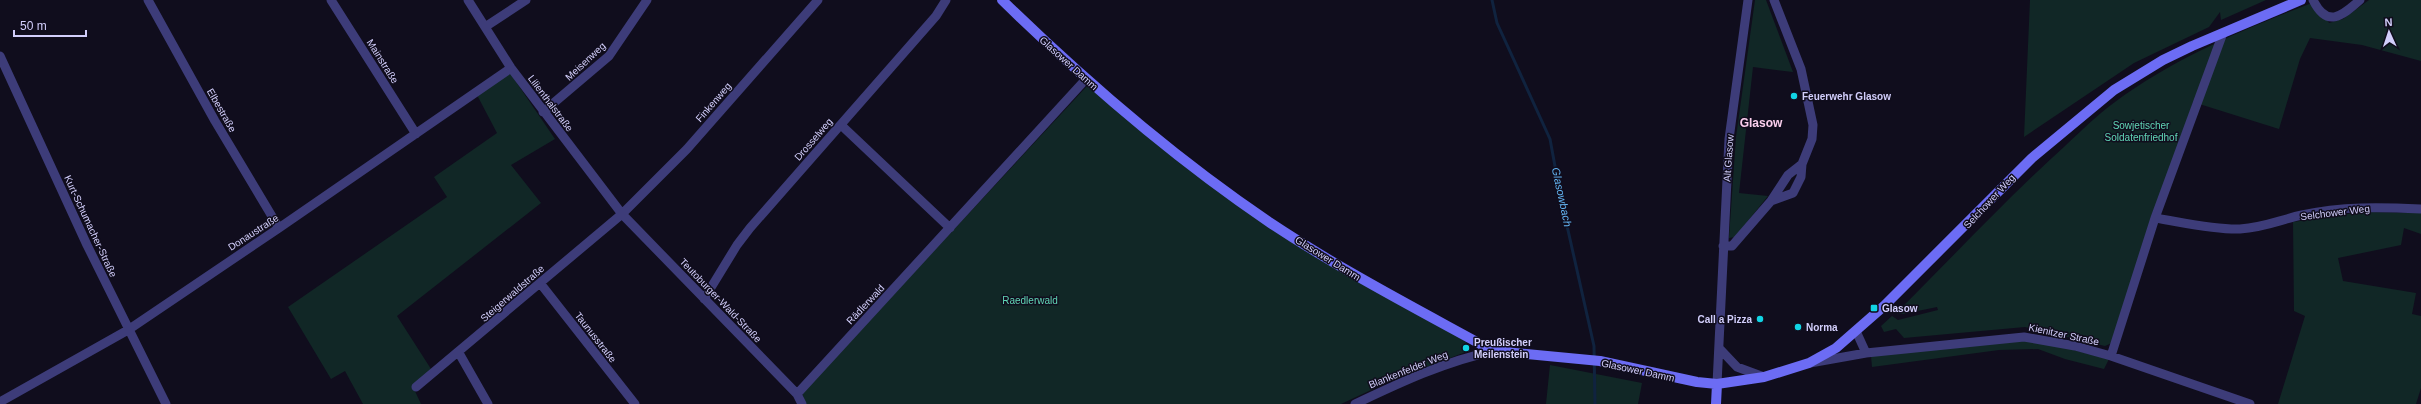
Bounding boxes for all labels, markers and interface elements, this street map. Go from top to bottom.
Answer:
scale bar [14,12,86,38]
north arrow [2369,12,2409,52]
text: N [2384,16,2393,28]
text: 50 m [20,19,47,33]
street label: Glasower Damm [1037,34,1100,92]
street label: Mainstraße [365,37,401,86]
street label: Meisenweg [563,40,608,83]
street label: Lilienthalstraße [526,73,576,134]
street label: Finkenweg [693,80,733,124]
street label: Elbestraße [205,87,239,134]
marker: Feuerwehr Glasow [1789,91,1799,101]
place label: Feuerwehr Glasow [1802,91,1891,102]
street label: Drosselweg [792,116,835,163]
district label: Glasow [1740,116,1783,130]
park label: Sowjetischer Soldatenfriedhof [2105,120,2178,143]
street label: Alt Glasow [1721,133,1736,182]
water label: Glasowbach [1550,166,1574,228]
street label: Selchower Weg [1962,172,2017,231]
street label: Kurt-Schumacher-Straße [62,174,119,279]
street label: Selchower Weg [2300,203,2370,222]
street label: Donaustraße [226,212,281,253]
street label: Glasower Damm [1293,234,1362,283]
street label: Teutoburger-Wald-Straße [678,256,764,345]
street label: Steigerwaldstraße [478,263,547,324]
street label: Rädlerwald [844,282,886,326]
park label: Raedlerwald [1002,295,1058,306]
marker: Glasow [1869,303,1879,313]
place label: Glasow [1882,303,1918,314]
street label: Taunusstraße [573,310,619,365]
place label: Call a Pizza [1698,314,1752,325]
marker: Call a Pizza [1755,314,1765,324]
marker: Norma [1793,322,1803,332]
place label: Norma [1806,322,1838,333]
street label: Kienitzer Straße [2028,322,2101,347]
place label: Preußischer Meilenstein [1474,337,1532,360]
marker: Preußischer Meilenstein [1461,343,1471,353]
street label: Blankenfelder Weg [1367,349,1449,390]
street label: Glasower Damm [1600,357,1675,384]

